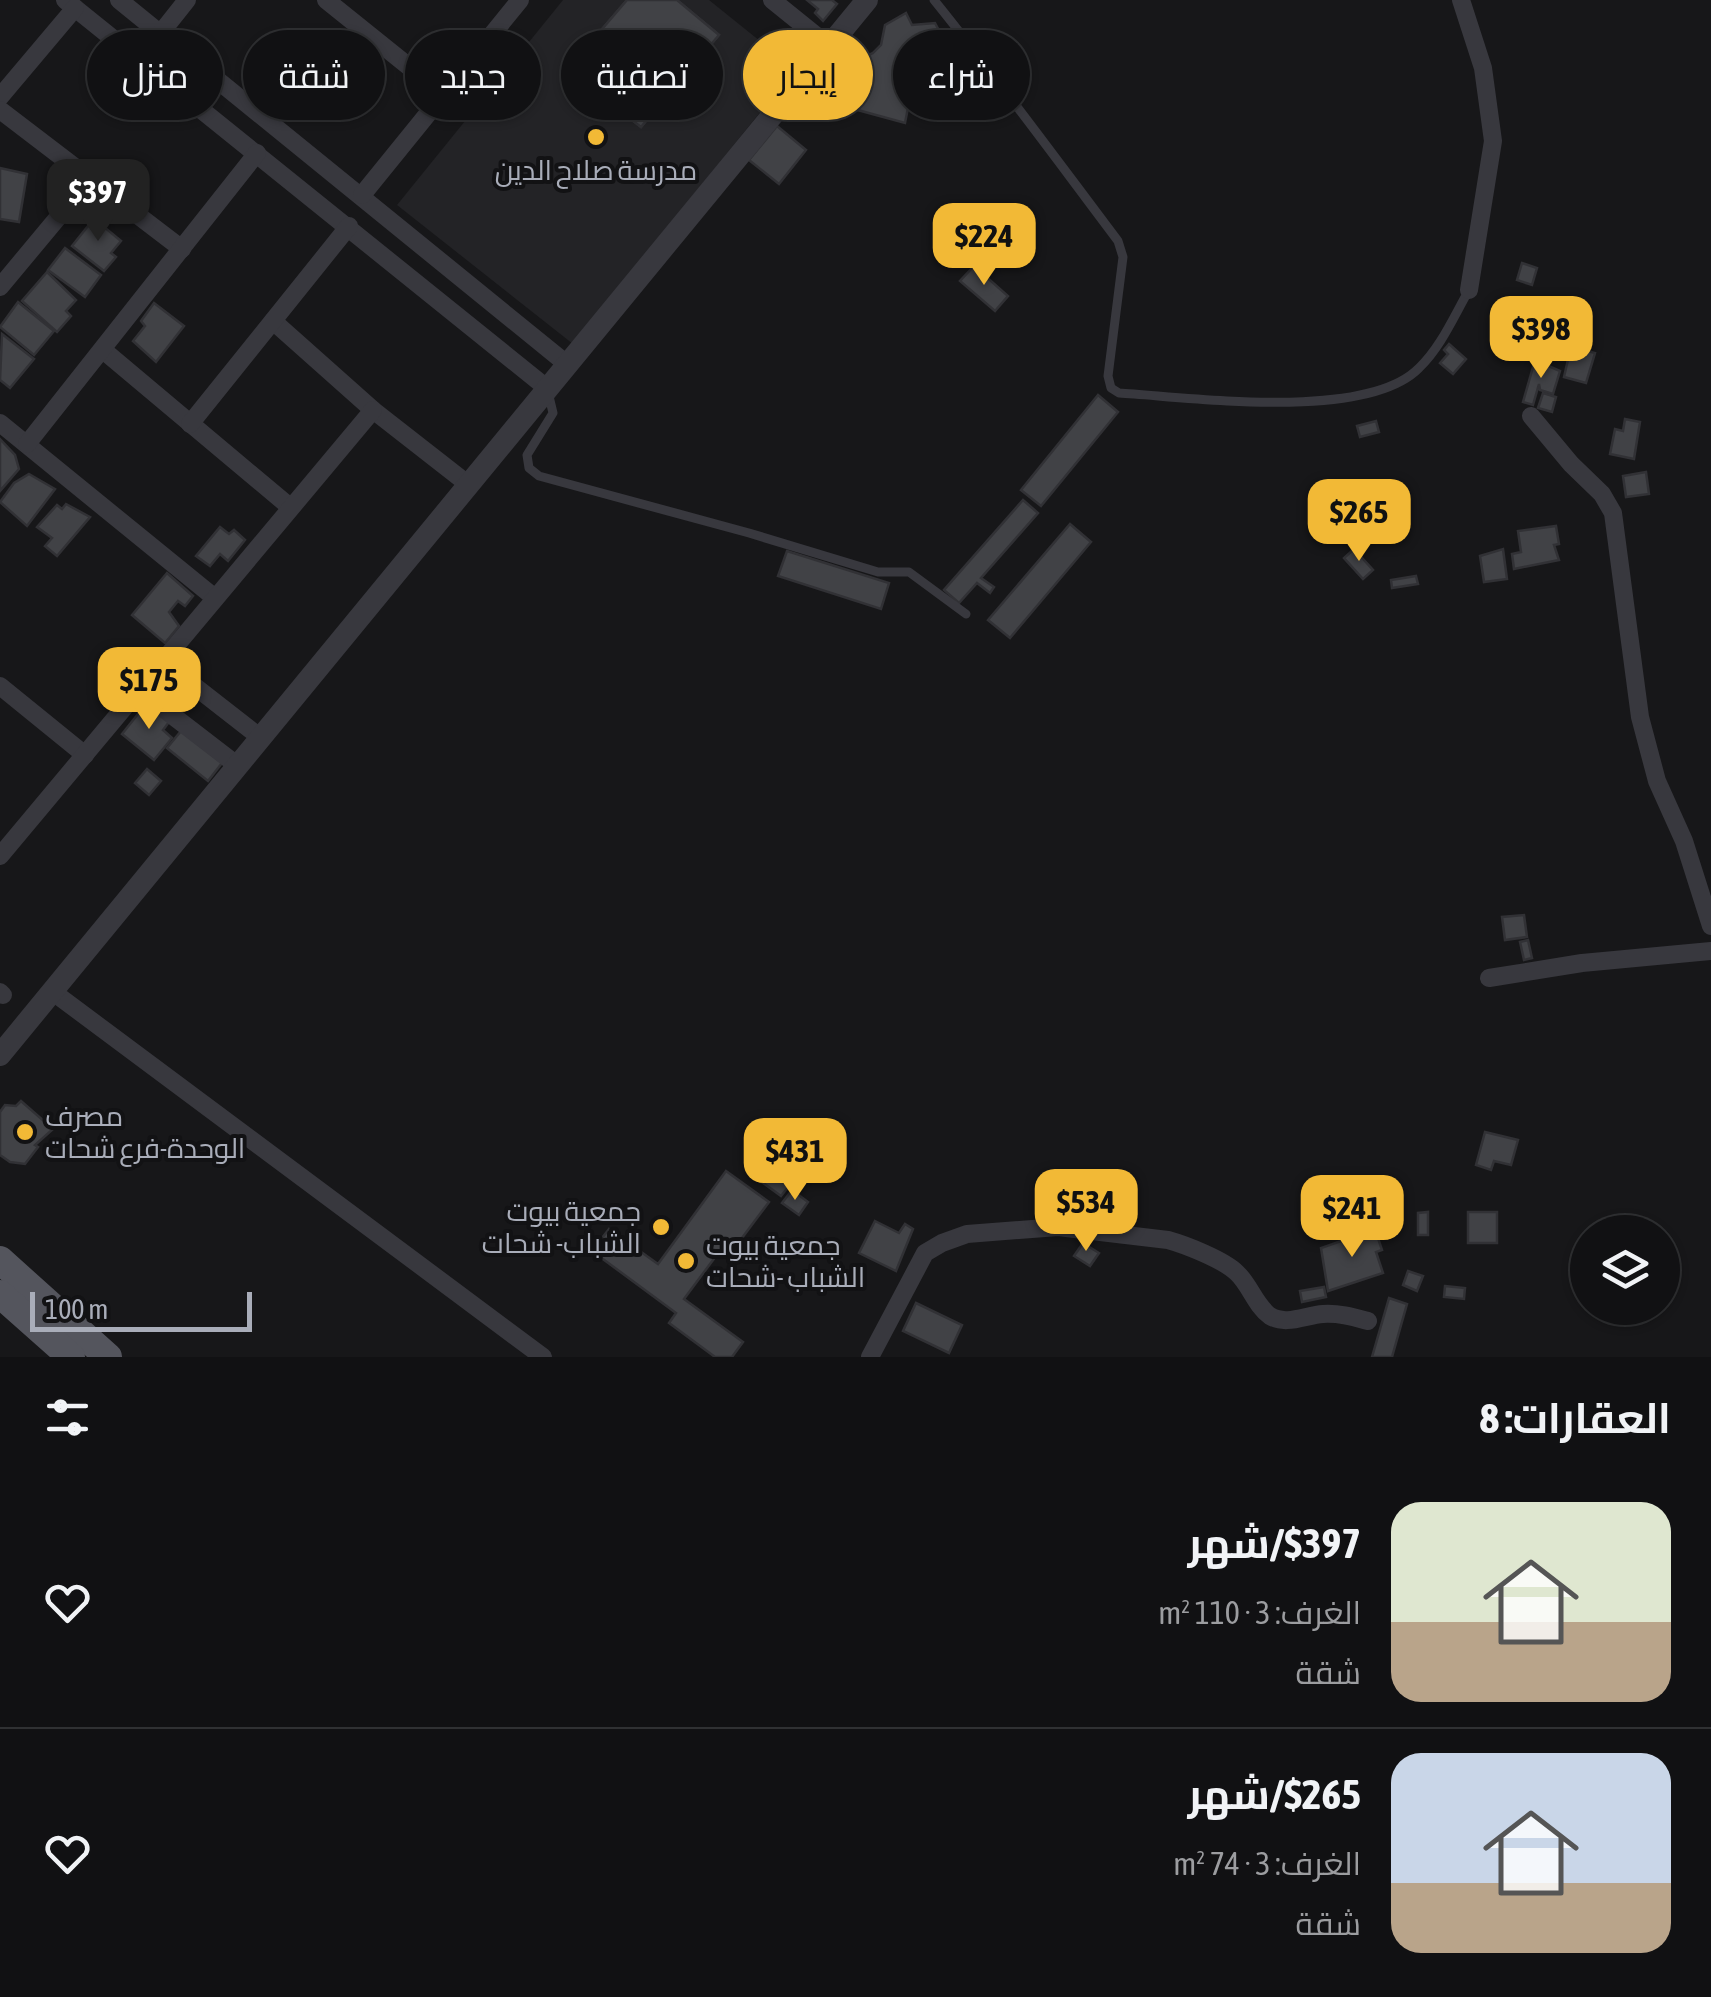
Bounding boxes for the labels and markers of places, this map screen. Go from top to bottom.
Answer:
marker: مدرسة صلاح الدين [585,126,607,148]
place label: مدرسة صلاح الدين [495,154,697,189]
pin: $397 [39,159,157,244]
pin: $224 [925,203,1043,288]
pin: $398 [1482,296,1600,381]
pin: $265 [1300,479,1418,564]
pin: $175 [90,647,208,732]
place label: مصرف الوحدة-فرع شحات [45,1100,245,1167]
pin: $431 [736,1118,854,1203]
marker: مصرف الوحدة-فرع شحات [14,1121,36,1143]
pin: $534 [1027,1169,1145,1254]
pin: $241 [1293,1175,1411,1260]
place label: جمعية بيوت الشباب- شحات [482,1195,641,1259]
marker: جمعية بيوت الشباب- شحات [650,1216,672,1238]
place label: جمعية بيوت الشباب -شحات [706,1229,865,1293]
marker: جمعية بيوت الشباب -شحات [675,1250,697,1272]

